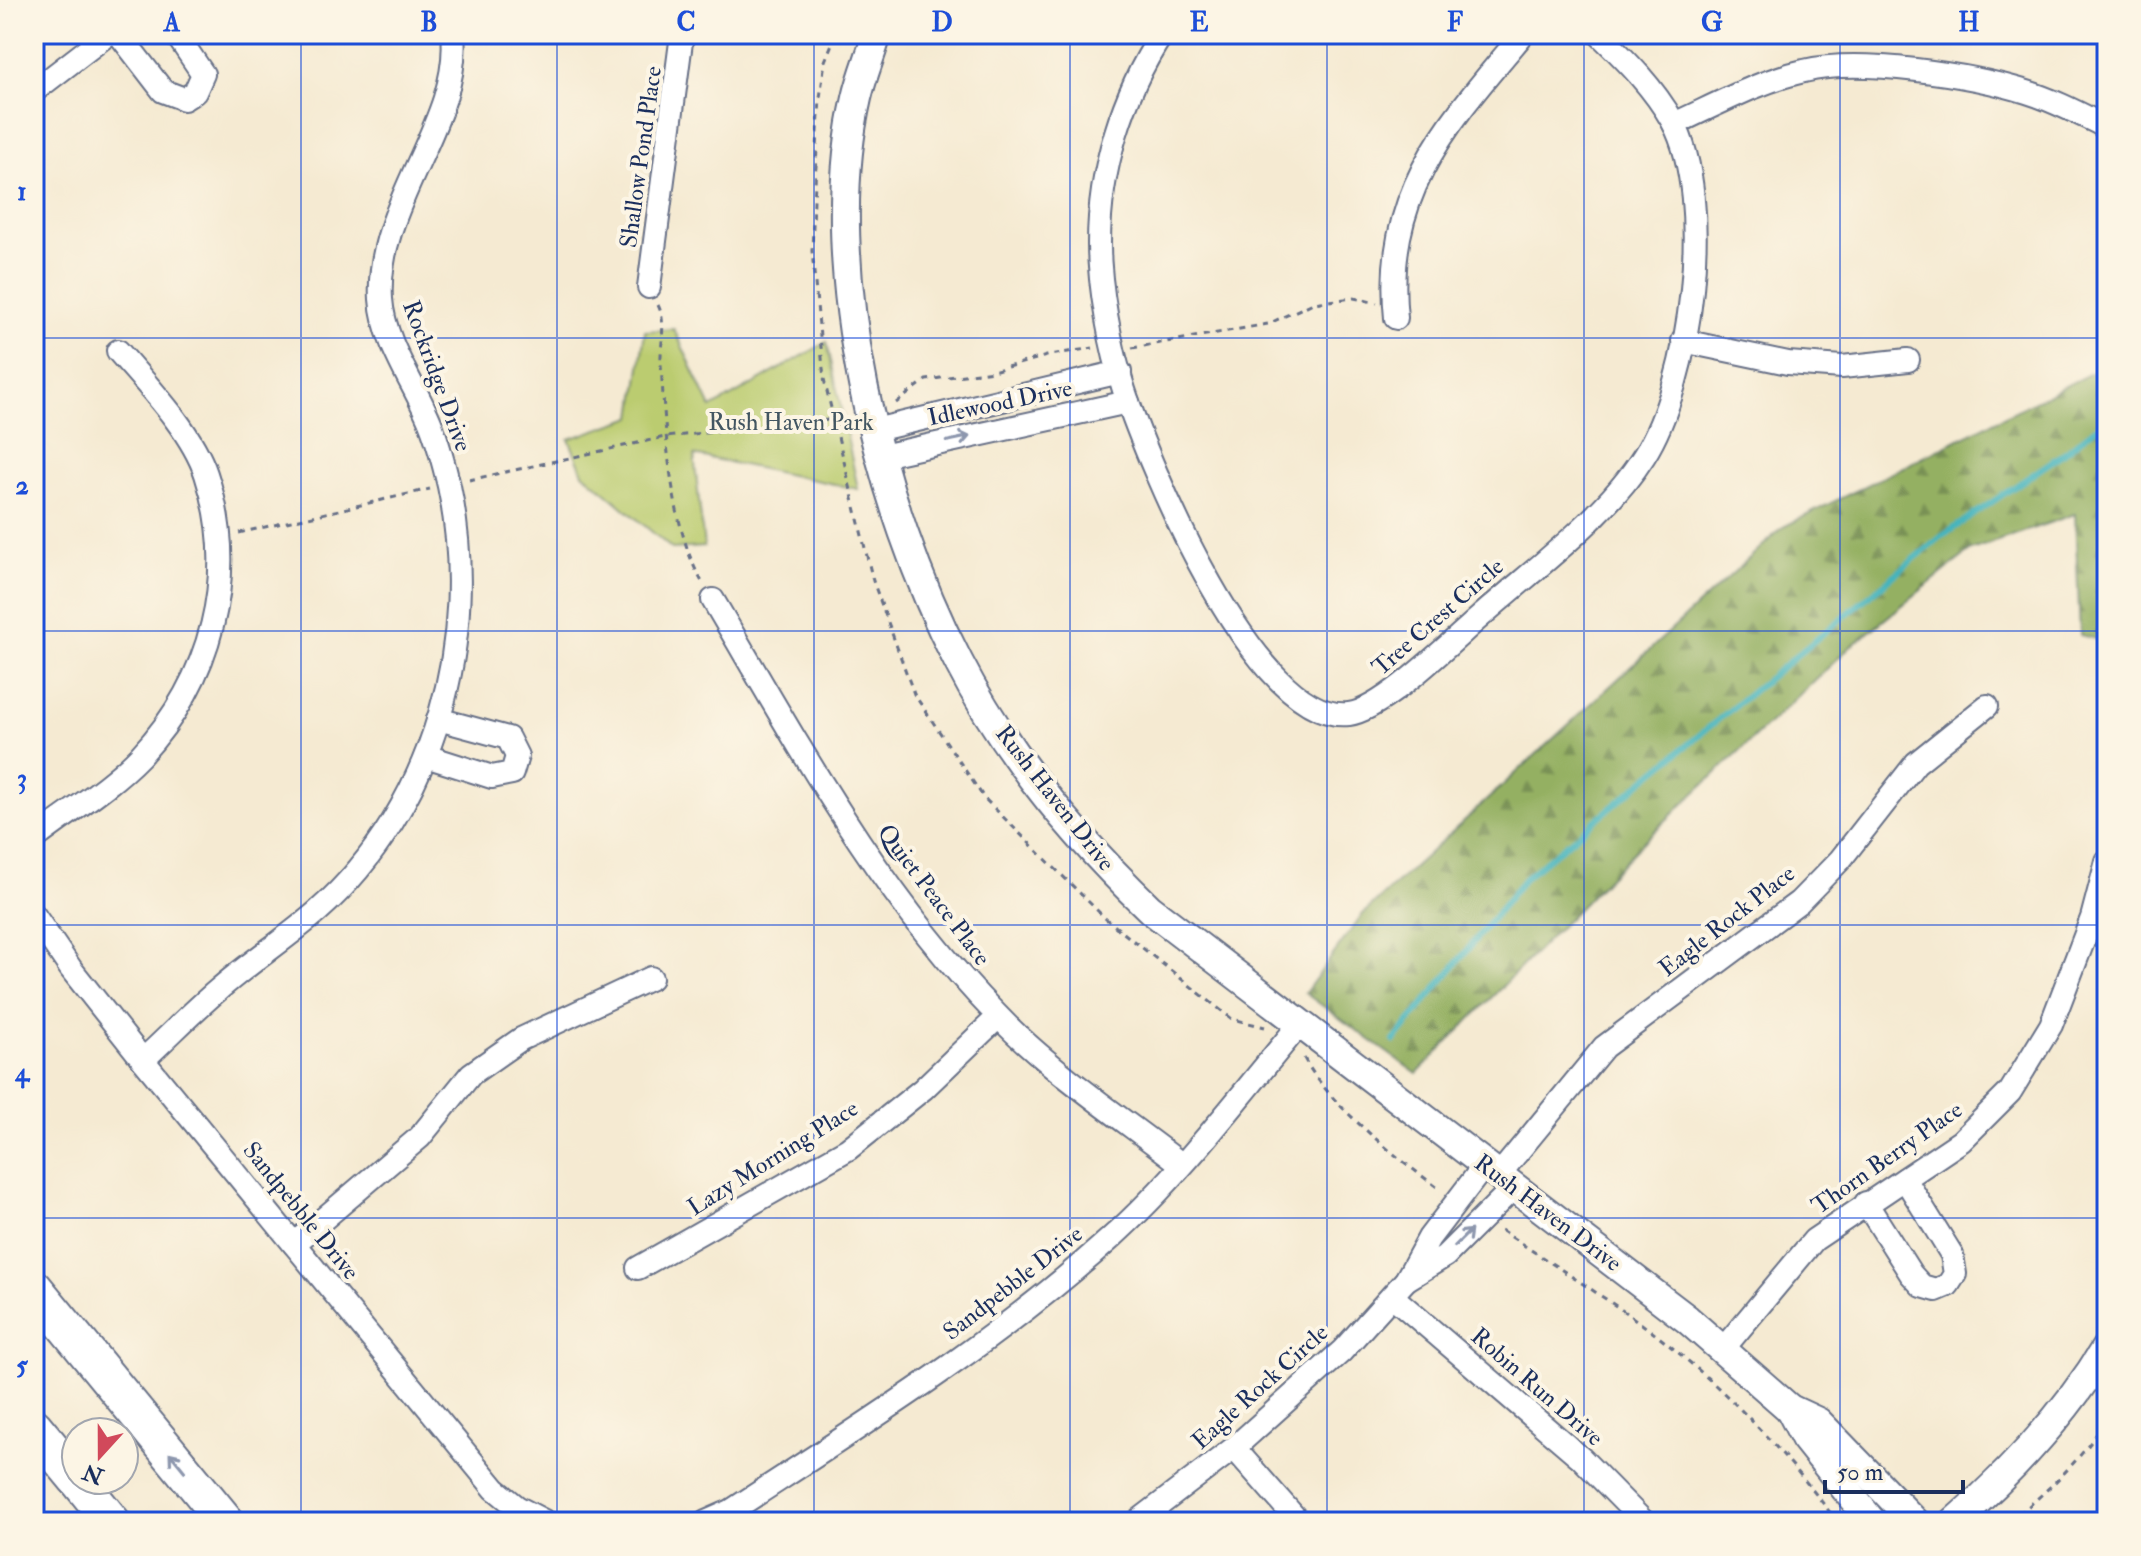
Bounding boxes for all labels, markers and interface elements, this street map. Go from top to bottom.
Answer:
text: A [163,7,181,39]
text: B [420,7,438,39]
text: C [676,7,696,39]
text: D [931,7,953,39]
text: E [1190,7,1209,39]
text: F [1447,7,1464,39]
text: G [1701,7,1723,39]
text: H [1958,7,1980,39]
street label: Shallow Pond Place [613,64,669,250]
text: 1 [17,176,27,208]
street label: Rockridge Drive [395,296,479,456]
street label: Idlewood Drive [925,373,1075,433]
park label: Rush Haven Park [708,407,874,438]
one-way arrow [945,431,971,446]
text: 2 [15,470,29,502]
street label: Tree Crest Circle [1366,551,1510,683]
street label: Rush Haven Drive [988,719,1122,877]
text: 3 [17,763,27,795]
street label: Quiet Peace Place [871,818,997,972]
street label: Eagle Rock Place [1653,858,1801,984]
text: 4 [14,1057,31,1089]
street label: Lazy Morning Place [682,1093,864,1223]
street label: Thorn Berry Place [1805,1094,1969,1222]
street label: Sandpebble Drive [236,1136,366,1286]
street label: Rush Haven Drive [1468,1147,1628,1279]
street label: Sandpebble Drive [937,1219,1089,1347]
one-way arrow [1453,1229,1472,1248]
street label: Eagle Rock Circle [1185,1318,1335,1456]
street label: Robin Run Drive [1464,1321,1610,1453]
text: 5 [16,1350,28,1382]
north arrow [60,1416,140,1496]
scale bar [1825,1444,1963,1494]
one-way arrow [168,1452,186,1473]
text: N [79,1457,108,1491]
text: 50 m [1837,1457,1884,1488]

